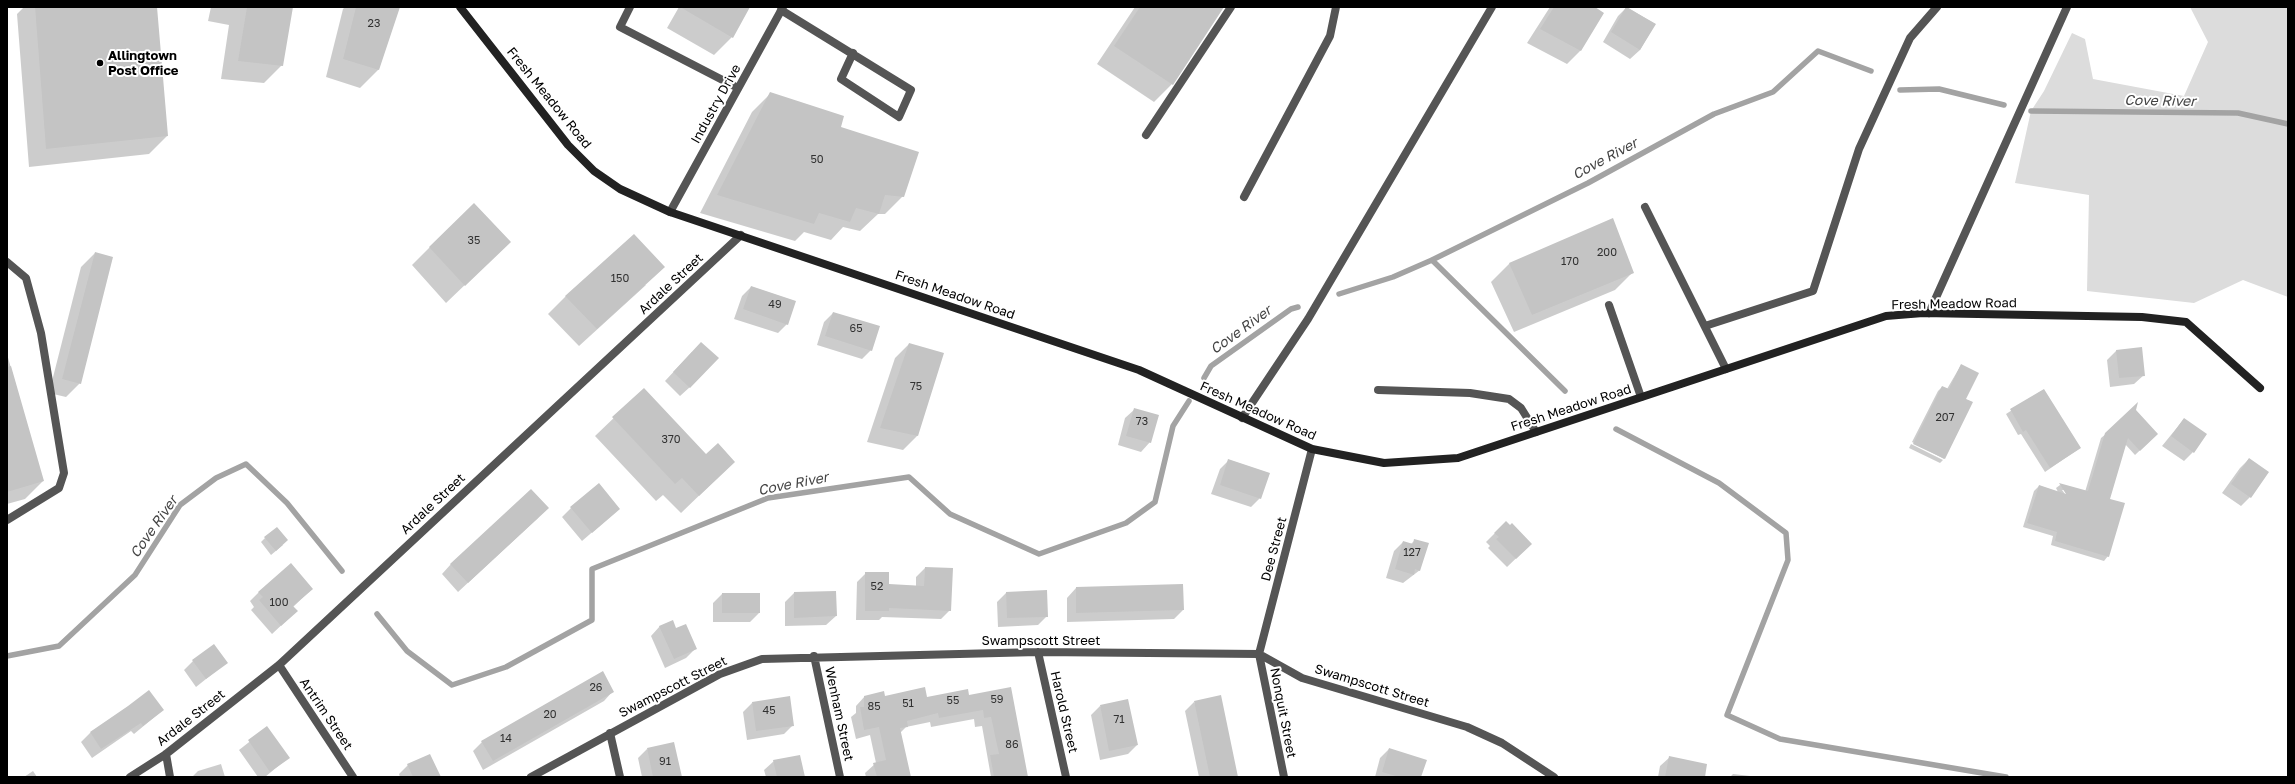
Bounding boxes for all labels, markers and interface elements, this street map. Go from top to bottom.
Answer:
house number: 23 [368,17,380,31]
street label: Fresh Meadow Road [503,44,595,152]
place label: Allingtown Post Office [108,48,179,79]
marker: Allingtown Post Office [95,58,105,68]
street label: Industry Drive [688,62,744,146]
water label: Cove River [2124,92,2196,110]
water label: Cove River [1570,135,1640,183]
house number: 50 [810,153,824,167]
house number: 35 [468,234,480,248]
house number: 200 [1597,246,1617,260]
street label: Ardale Street [636,250,706,318]
house number: 170 [1561,255,1579,269]
street label: Fresh Meadow Road [893,267,1017,323]
house number: 150 [611,272,629,286]
street label: Fresh Meadow Road [1891,295,2017,313]
house number: 49 [768,298,782,312]
water label: Cove River [1207,302,1275,358]
house number: 65 [849,322,863,336]
street label: Fresh Meadow Road [1197,378,1319,444]
house number: 75 [910,380,922,394]
street label: Fresh Meadow Road [1509,381,1633,435]
house number: 207 [1935,411,1955,425]
house number: 73 [1136,415,1148,429]
house number: 370 [661,433,681,447]
water label: Cove River [756,469,830,499]
street label: Ardale Street [398,470,468,538]
water label: Cove River [127,493,181,561]
street label: Dee Street [1258,515,1290,583]
house number: 127 [1403,546,1421,560]
house number: 52 [871,580,883,594]
house number: 100 [270,596,288,610]
street label: Swampscott Street [981,633,1101,649]
street label: Swampscott Street [616,653,730,721]
street label: Swampscott Street [1313,661,1431,711]
street label: Wenham Street [821,665,857,763]
street label: Nonquit Street [1267,666,1299,760]
street label: Harold Street [1047,669,1081,755]
street label: Antrim Street [296,675,356,753]
house number: 26 [589,681,603,695]
street label: Ardale Street [154,687,228,749]
house number: 59 [990,693,1004,707]
house number: 55 [947,694,959,708]
house number: 51 [902,697,914,711]
house number: 85 [867,700,881,714]
house number: 45 [762,704,776,718]
house number: 20 [543,708,557,722]
house number: 71 [1113,713,1125,727]
house number: 14 [500,732,512,746]
house number: 86 [1005,738,1019,752]
house number: 91 [659,755,671,769]

